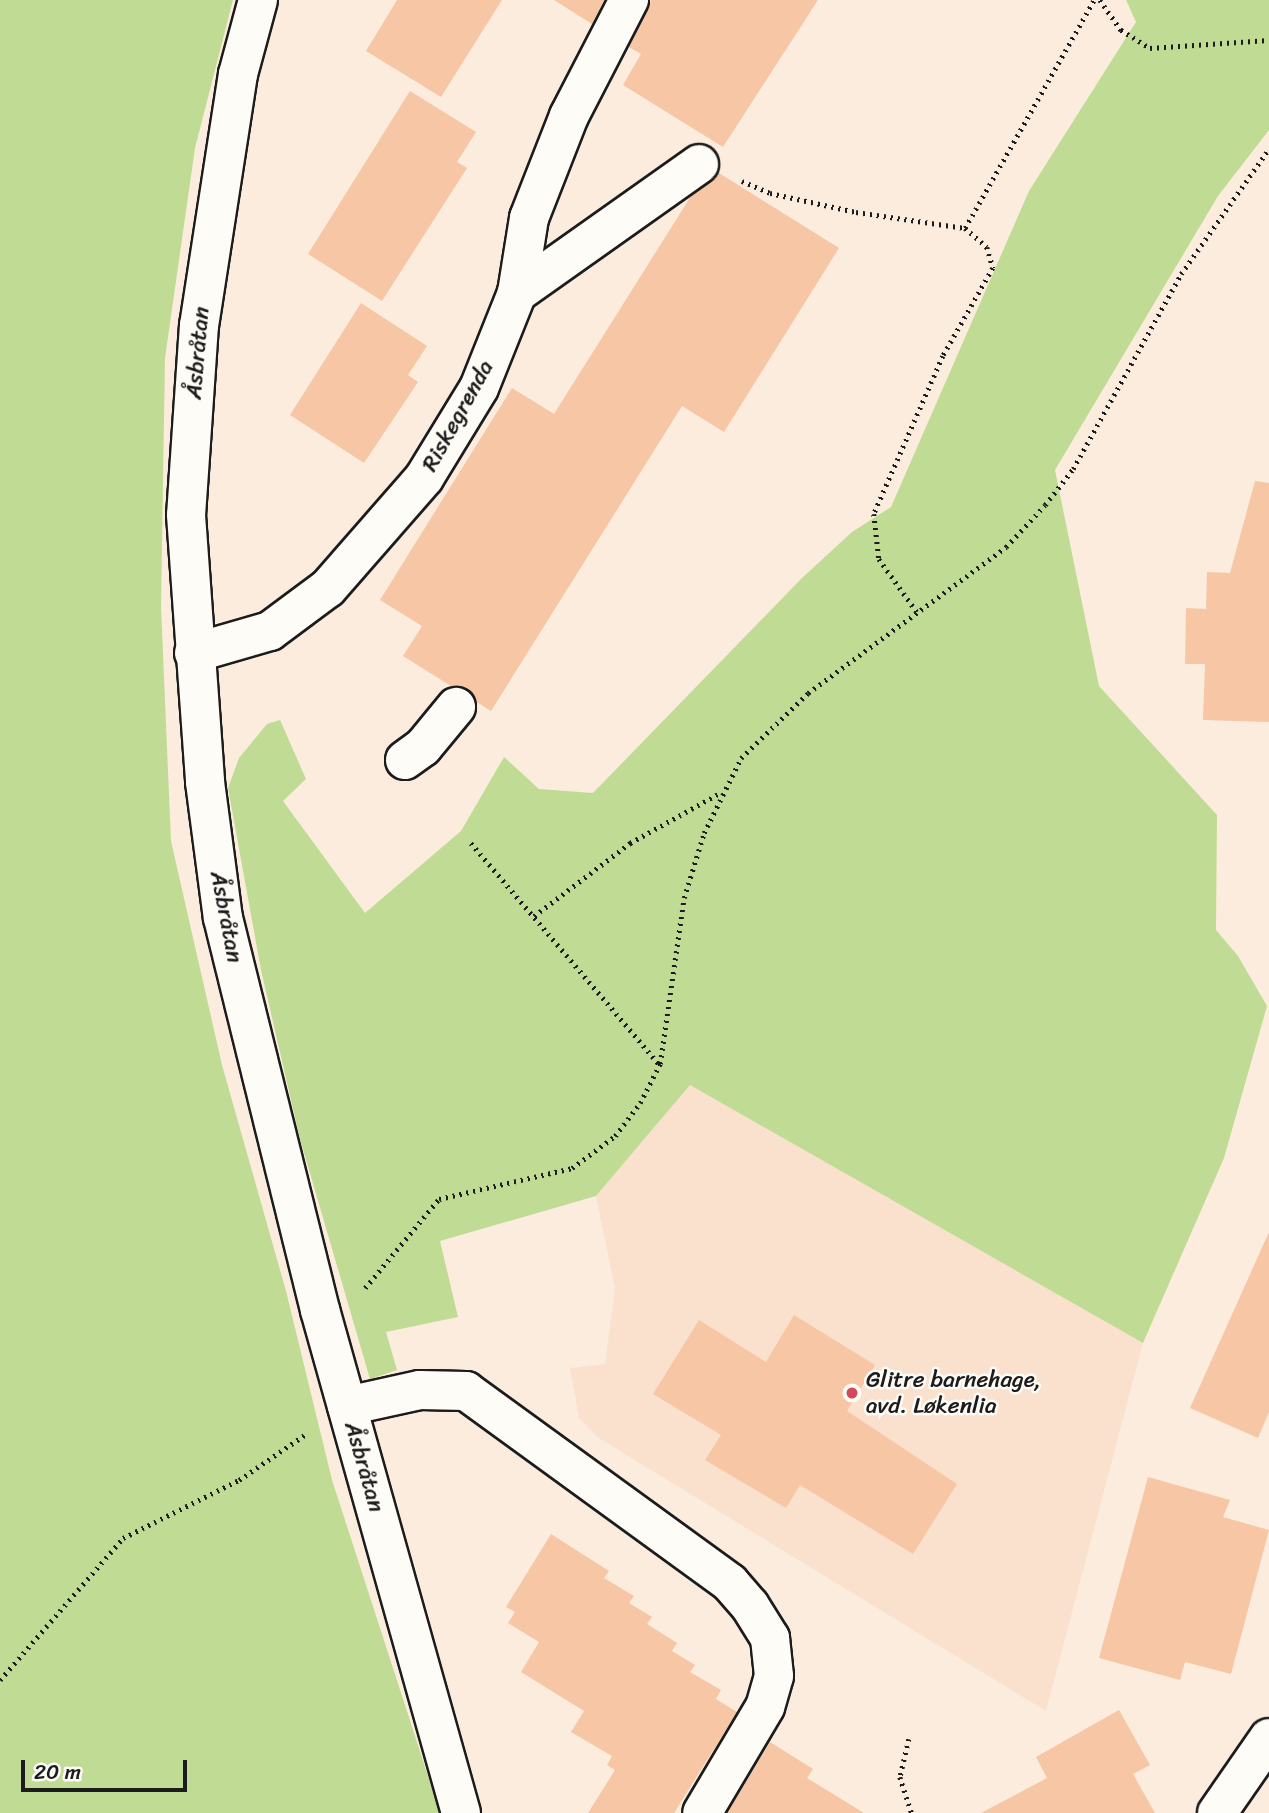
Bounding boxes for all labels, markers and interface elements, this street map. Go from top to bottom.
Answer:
street label: Åsbråtan [180,306,216,400]
street label: Riskegrenda [416,355,500,477]
street label: Åsbråtan [204,869,248,965]
place label: Glitre barnehage, avd. Løkenlia [866,1366,1042,1420]
marker: Glitre barnehage, avd. Løkenlia [844,1385,860,1401]
street label: Åsbråtan [338,1419,390,1515]
scale bar [24,1746,191,1790]
text: 20 m [34,1753,81,1791]

